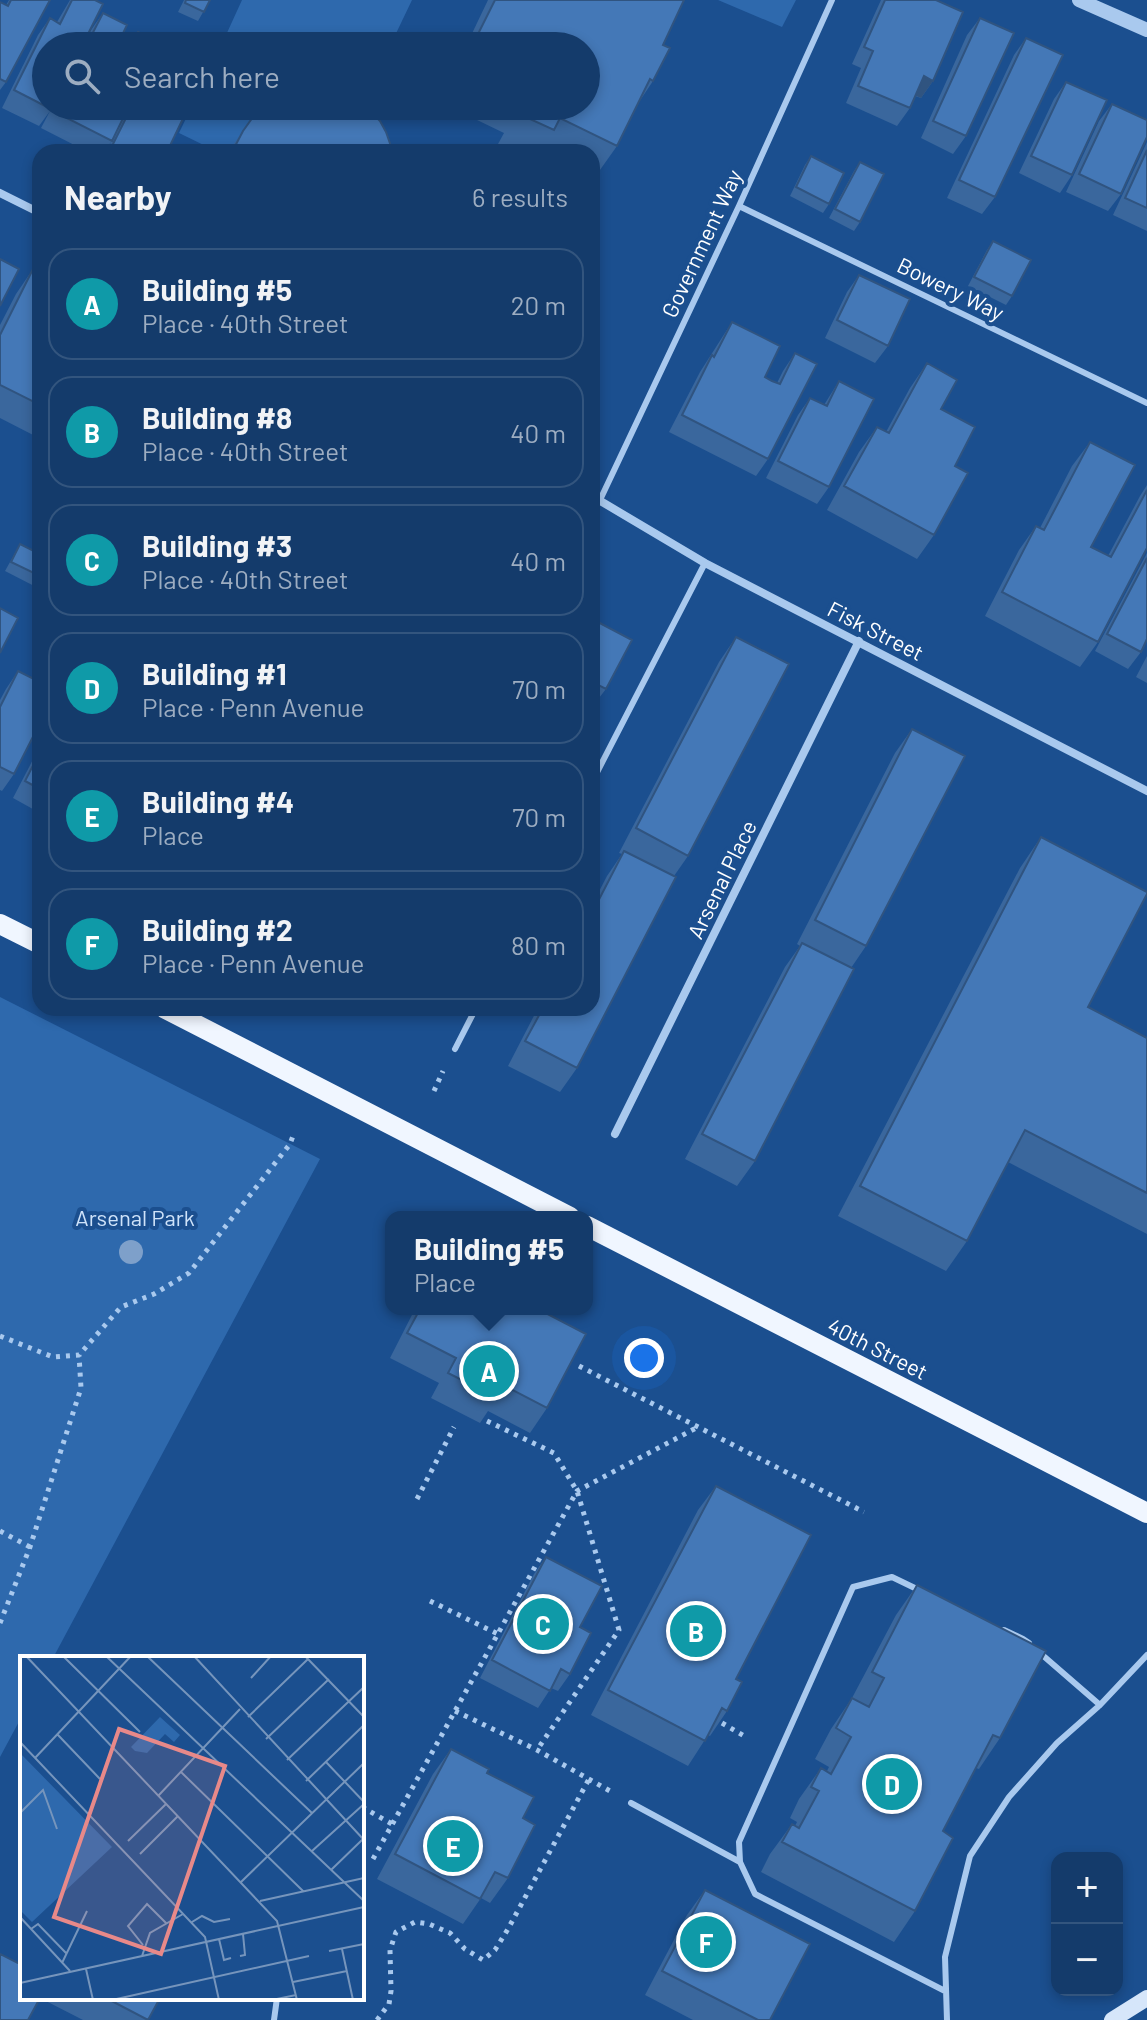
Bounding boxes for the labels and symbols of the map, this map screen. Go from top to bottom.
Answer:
street label: Government Way [655,165,747,321]
street label: Bowery Way [894,251,1008,325]
street label: Fisk Street [824,595,928,665]
street label: Arsenal Place [681,816,761,942]
park label: Arsenal Park [75,1204,195,1230]
street label: 40th Street [824,1312,932,1384]
your location [624,1338,664,1378]
pin: A [463,1341,515,1401]
pin: C [517,1594,569,1654]
pin: B [670,1601,722,1661]
inset map [20,1656,364,2000]
pin: D [866,1754,918,1814]
pin: E [427,1816,479,1876]
pin: F [680,1912,732,1972]

